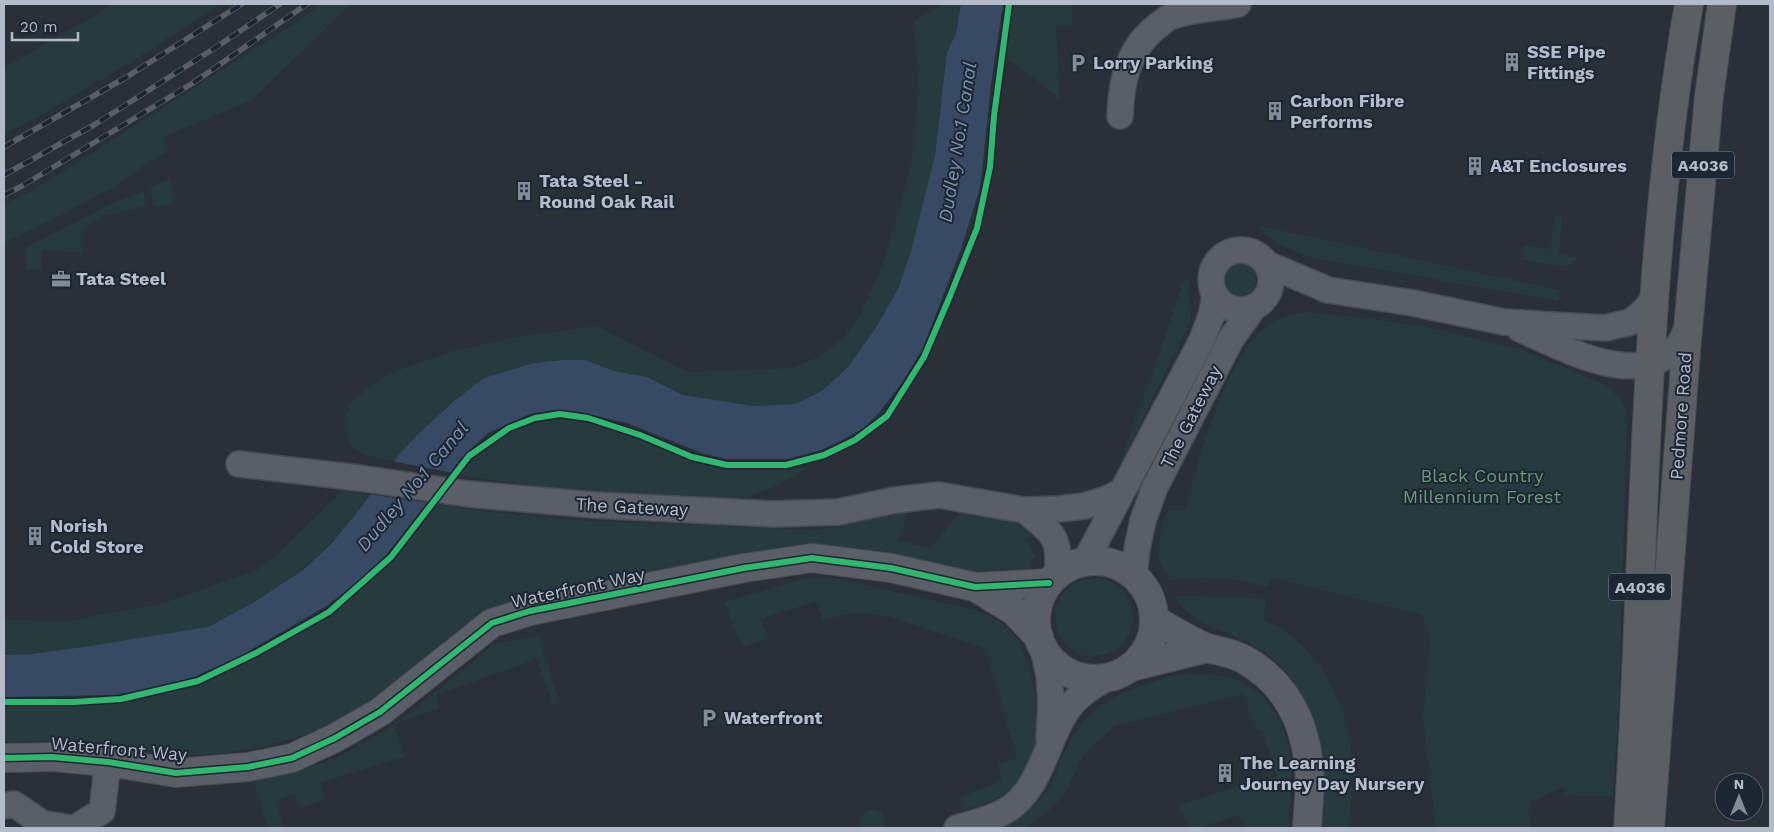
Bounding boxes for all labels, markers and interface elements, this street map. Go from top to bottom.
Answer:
scale bar [12,10,79,42]
text: 20 m [20,18,58,36]
place label: SSE Pipe Fittings [1527,41,1606,83]
building icon: SSE Pipe Fittings [1501,51,1523,73]
parking icon: Lorry Parking [1067,52,1089,74]
place label: Lorry Parking [1093,52,1214,73]
water label: Dudley No.1 Canal [933,60,982,224]
place label: Carbon Fibre Performs [1290,90,1404,132]
building icon: Carbon Fibre Performs [1264,100,1286,122]
road number: A4036 [1672,152,1734,178]
building icon: A&T Enclosures [1464,155,1486,177]
place label: A&T Enclosures [1490,155,1627,176]
place label: Tata Steel - Round Oak Rail [539,170,675,212]
building icon: Tata Steel - Round Oak Rail [513,180,535,202]
office icon: Tata Steel [50,268,72,290]
place label: Tata Steel [76,268,166,289]
street label: Pedmore Road [1666,351,1695,481]
street label: The Gateway [1156,361,1226,472]
water label: Dudley No.1 Canal [351,417,473,556]
park label: Black Country Millennium Forest [1403,465,1562,507]
street label: The Gateway [575,493,689,520]
place label: Norish Cold Store [50,515,144,557]
building icon: Norish Cold Store [24,525,46,547]
street label: Waterfront Way [509,563,647,612]
road number: A4036 [1609,574,1671,600]
parking icon: Waterfront [698,707,720,729]
place label: Waterfront [724,707,822,728]
street label: Waterfront Way [50,732,189,765]
place label: The Learning Journey Day Nursery [1240,752,1425,794]
building icon: The Learning Journey Day Nursery [1214,762,1236,784]
north arrow [1714,772,1764,822]
text: N [1734,776,1744,792]

